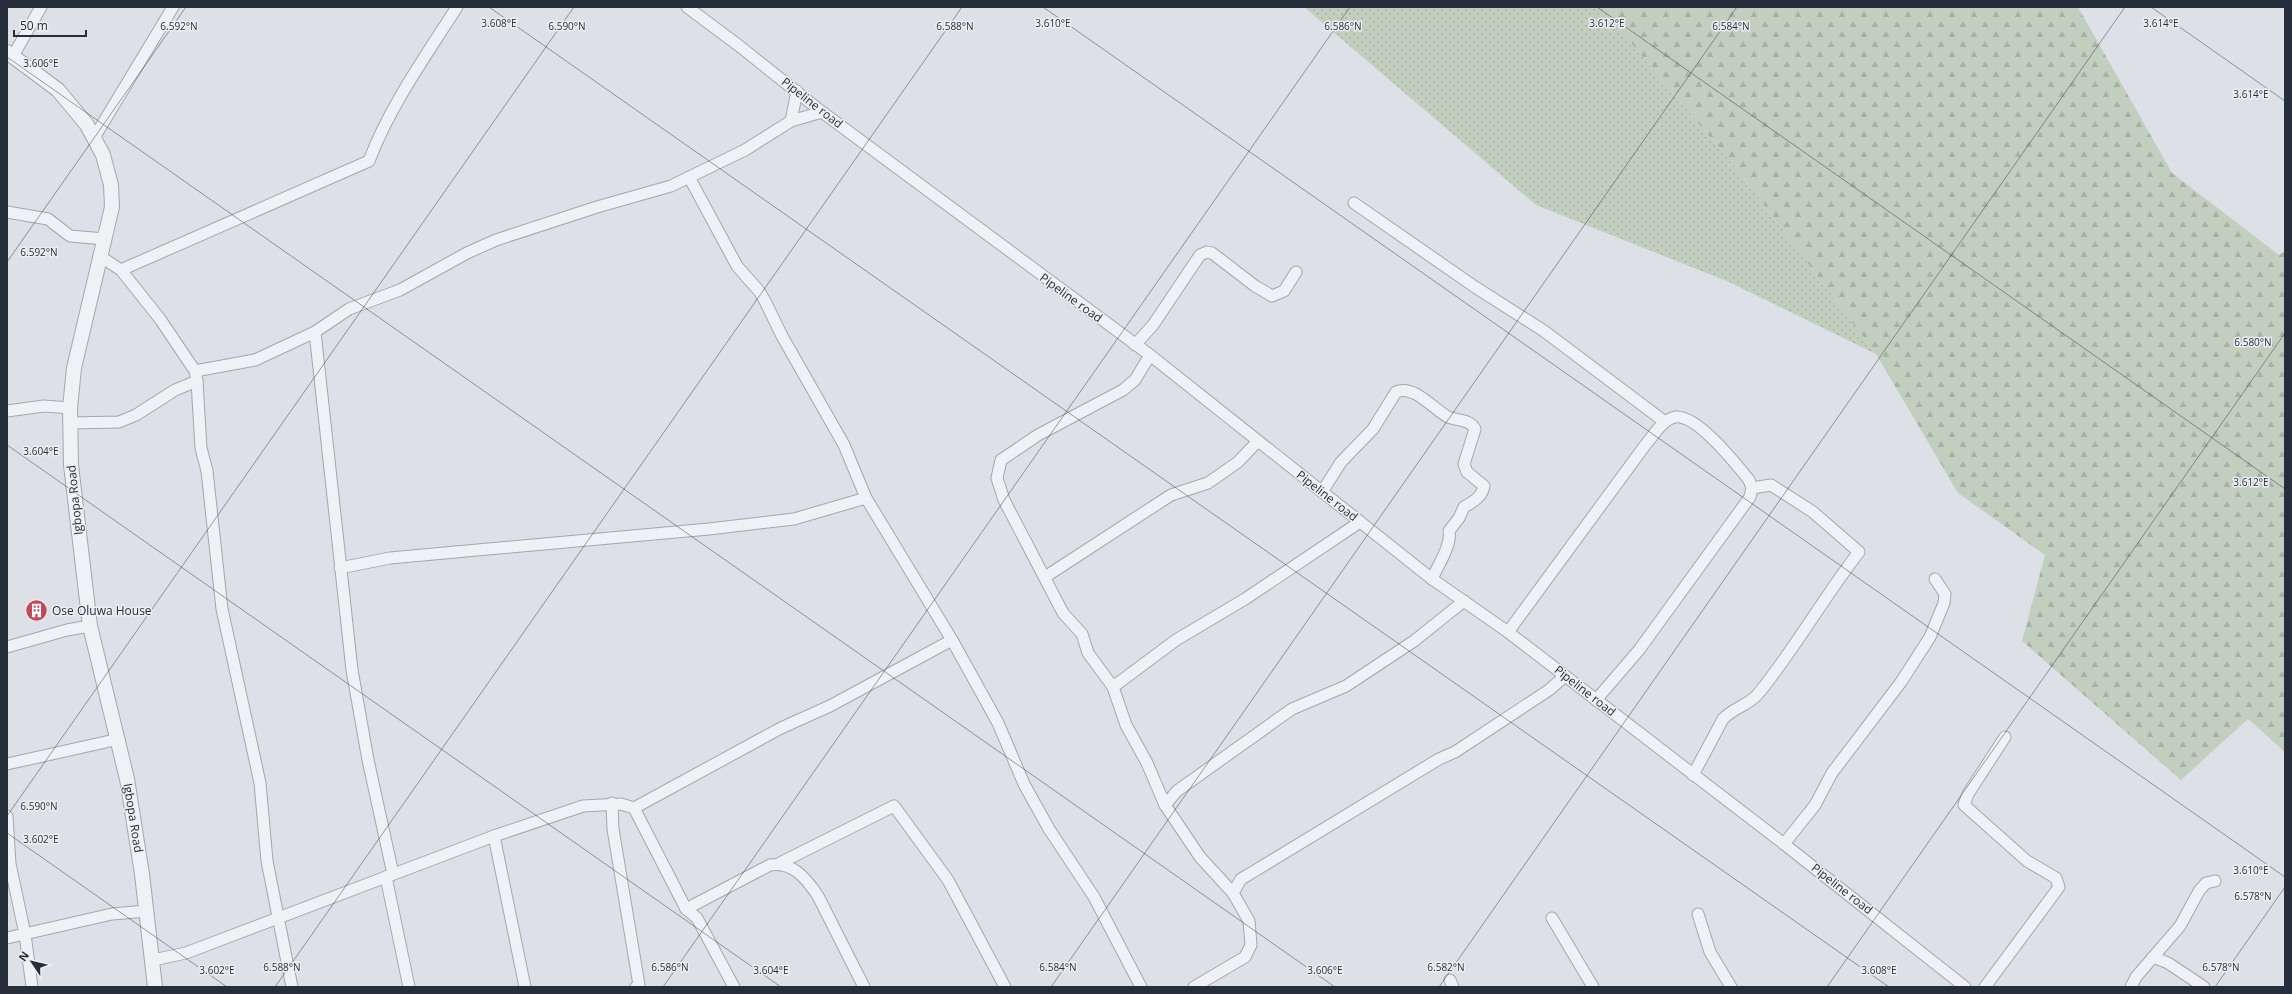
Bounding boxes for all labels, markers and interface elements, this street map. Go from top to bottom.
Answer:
scale bar [14,12,86,38]
text: 3.608°E [481,16,517,30]
text: 3.610°E [1035,16,1071,30]
text: 3.612°E [1589,16,1625,30]
text: 3.614°E [2143,16,2179,30]
text: 50 m [20,17,48,34]
text: 6.592°N [160,19,198,33]
text: 6.590°N [548,19,586,33]
text: 6.588°N [936,19,974,33]
text: 6.586°N [1324,19,1362,33]
text: 6.584°N [1712,19,1750,33]
text: 3.606°E [23,56,59,70]
street label: Pipeline road [778,73,847,132]
text: 3.614°E [2233,87,2269,101]
text: 6.592°N [20,245,58,259]
street label: Pipeline road [1036,269,1106,326]
text: 6.580°N [2234,335,2272,349]
text: 3.604°E [23,444,59,458]
street label: Igbopa Road [62,464,87,536]
street label: Pipeline road [1293,466,1362,525]
text: 3.612°E [2233,475,2269,489]
building icon: Ose Oluwa House [23,598,49,624]
place label: Ose Oluwa House [52,602,152,619]
street label: Pipeline road [1551,661,1620,720]
street label: Igbopa Road [120,782,147,854]
text: 6.590°N [20,799,58,813]
text: 3.602°E [23,832,59,846]
street label: Pipeline road [1808,859,1877,918]
text: 3.610°E [2233,863,2269,877]
text: 6.578°N [2234,889,2272,903]
north arrow [12,942,52,982]
text: N [15,948,32,964]
text: 6.588°N [263,960,301,974]
text: 6.586°N [651,960,689,974]
text: 6.584°N [1039,960,1077,974]
text: 6.582°N [1427,960,1465,974]
text: 6.578°N [2202,960,2240,974]
text: 3.602°E [199,963,235,977]
text: 3.604°E [753,963,789,977]
text: 3.606°E [1307,963,1343,977]
text: 3.608°E [1861,963,1897,977]

